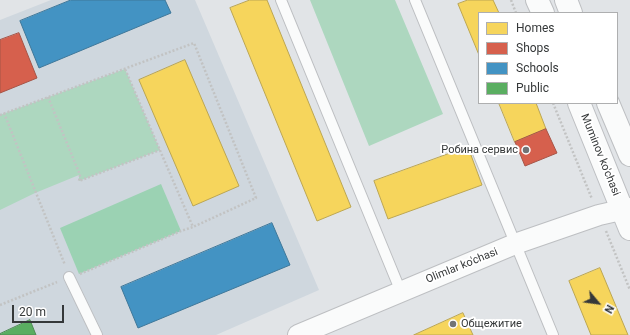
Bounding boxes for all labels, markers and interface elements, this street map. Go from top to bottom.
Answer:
legend [478,12,618,104]
text: Homes [516,21,554,35]
text: Shops [516,41,550,55]
text: Schools [516,61,559,75]
text: Public [516,81,549,95]
street label: Muminov ko'chasi [578,112,622,198]
place label: Робина сервис [441,143,518,157]
marker: Робина сервис [521,145,531,155]
street label: Olimlar ko'chasi [424,246,500,286]
north arrow [578,283,618,323]
scale bar [14,297,66,323]
text: N [601,303,617,316]
text: 20 m [19,305,46,319]
place label: Общежитие [461,317,522,331]
marker: Общежитие [448,319,458,329]

